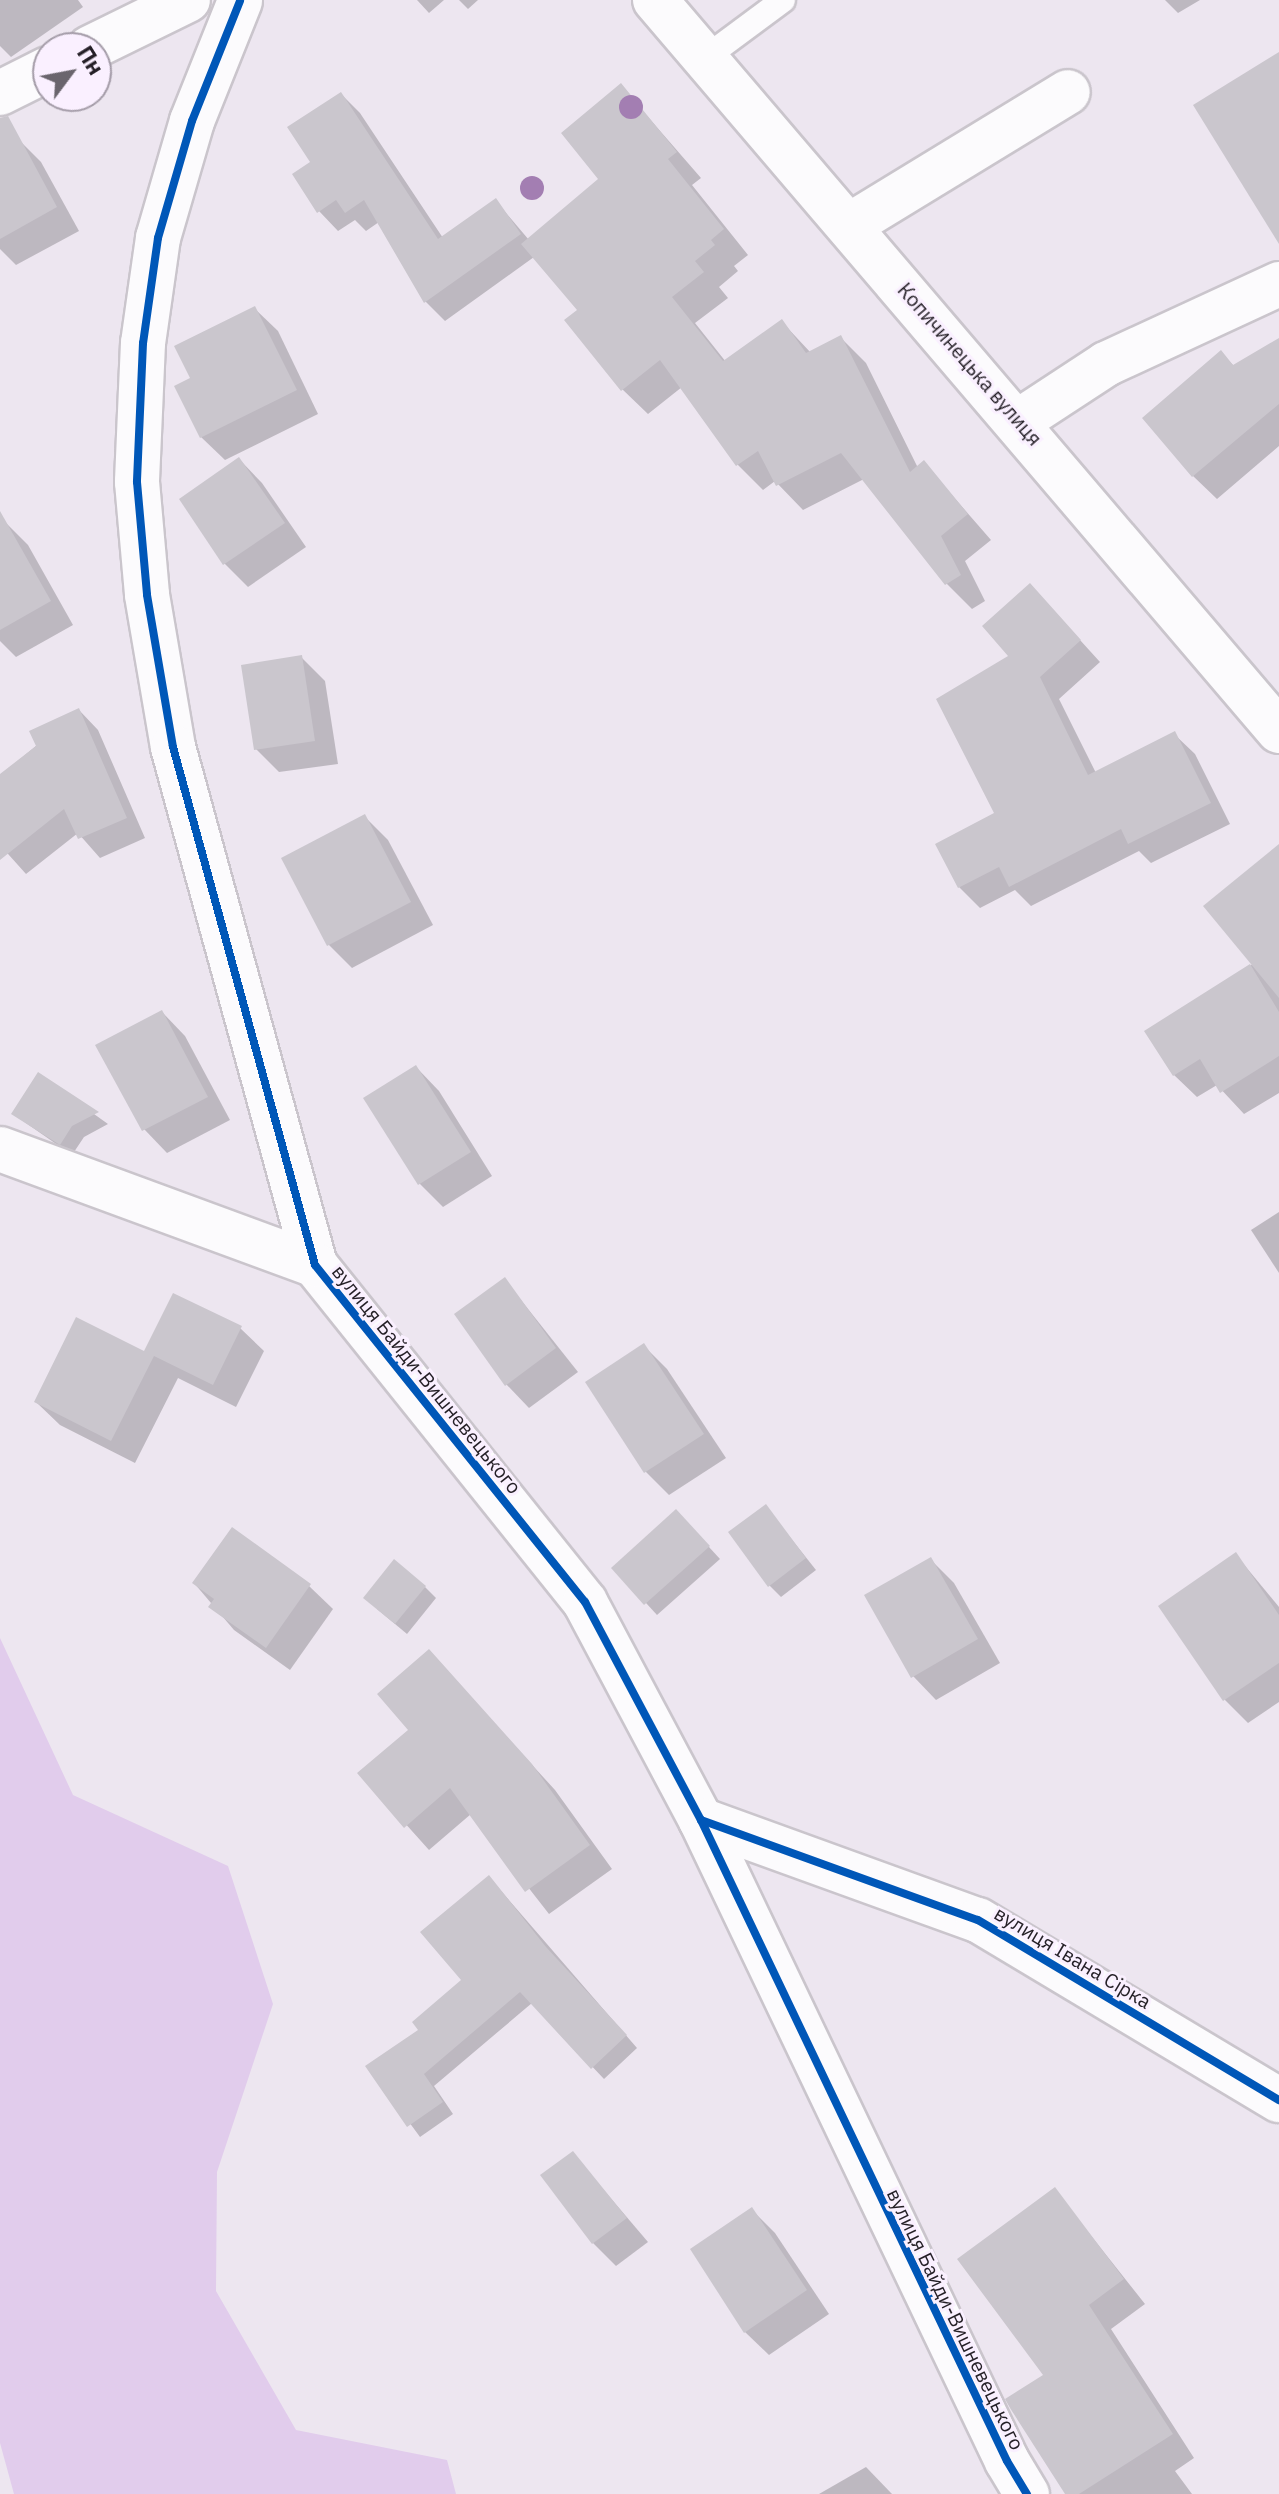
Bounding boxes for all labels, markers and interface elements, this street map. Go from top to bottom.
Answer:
north arrow [32,32,112,112]
text: Пн [71,40,111,80]
street label: Копичинецька вулиця [893,278,1047,450]
street label: вулиця Байди-Вишневецького [327,1260,527,1498]
street label: вулиця Івана Сірка [990,1901,1156,2013]
street label: вулиця Байди-Вишневецького [882,2185,1030,2453]

